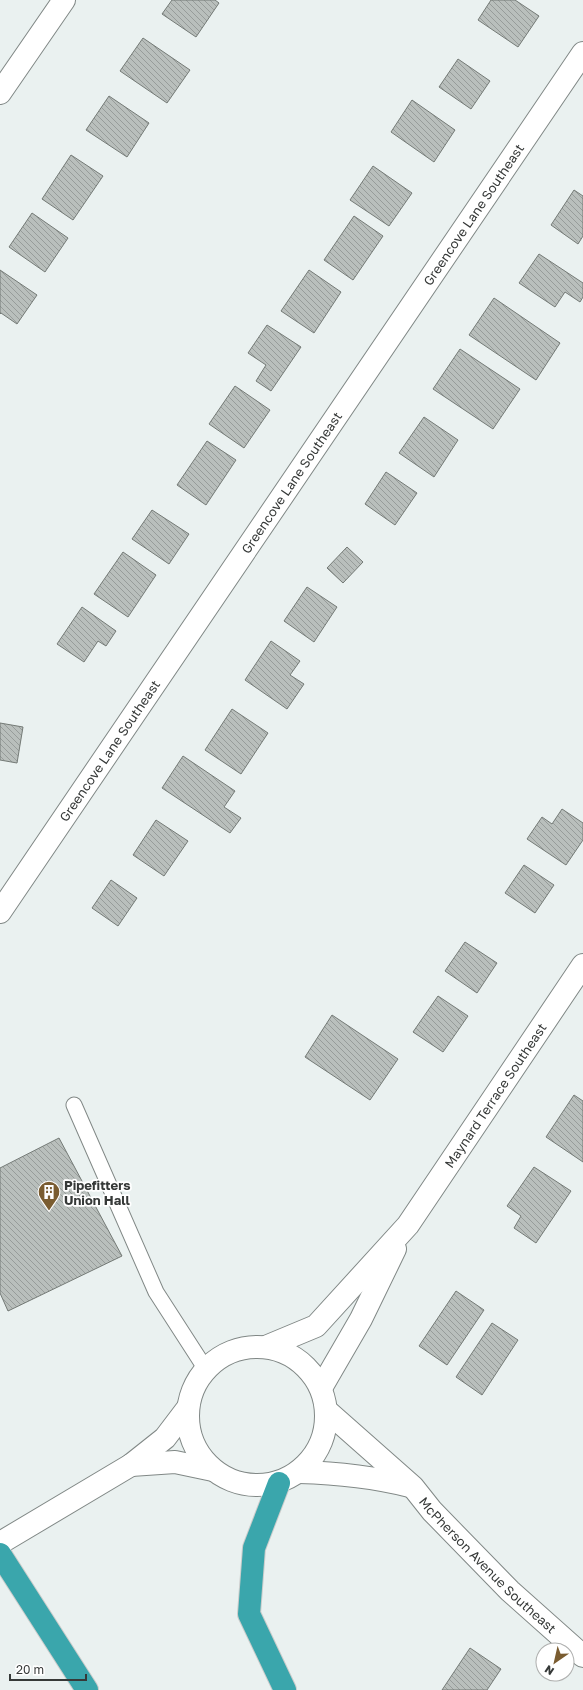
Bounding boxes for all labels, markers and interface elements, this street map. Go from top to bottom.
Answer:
street label: Greencove Lane Southeast [420,141,527,288]
street label: Greencove Lane Southeast [238,409,345,556]
street label: Greencove Lane Southeast [56,677,163,824]
street label: Maynard Terrace Southeast [441,1020,550,1171]
place label: Pipefitters Union Hall [64,1177,131,1208]
building icon: Pipefitters Union Hall [36,1179,62,1212]
street label: McPherson Avenue Southeast [416,1494,560,1636]
north arrow [535,1642,575,1682]
scale bar [10,1656,86,1682]
text: 20 m [16,1662,44,1677]
text: N [542,1663,556,1678]

